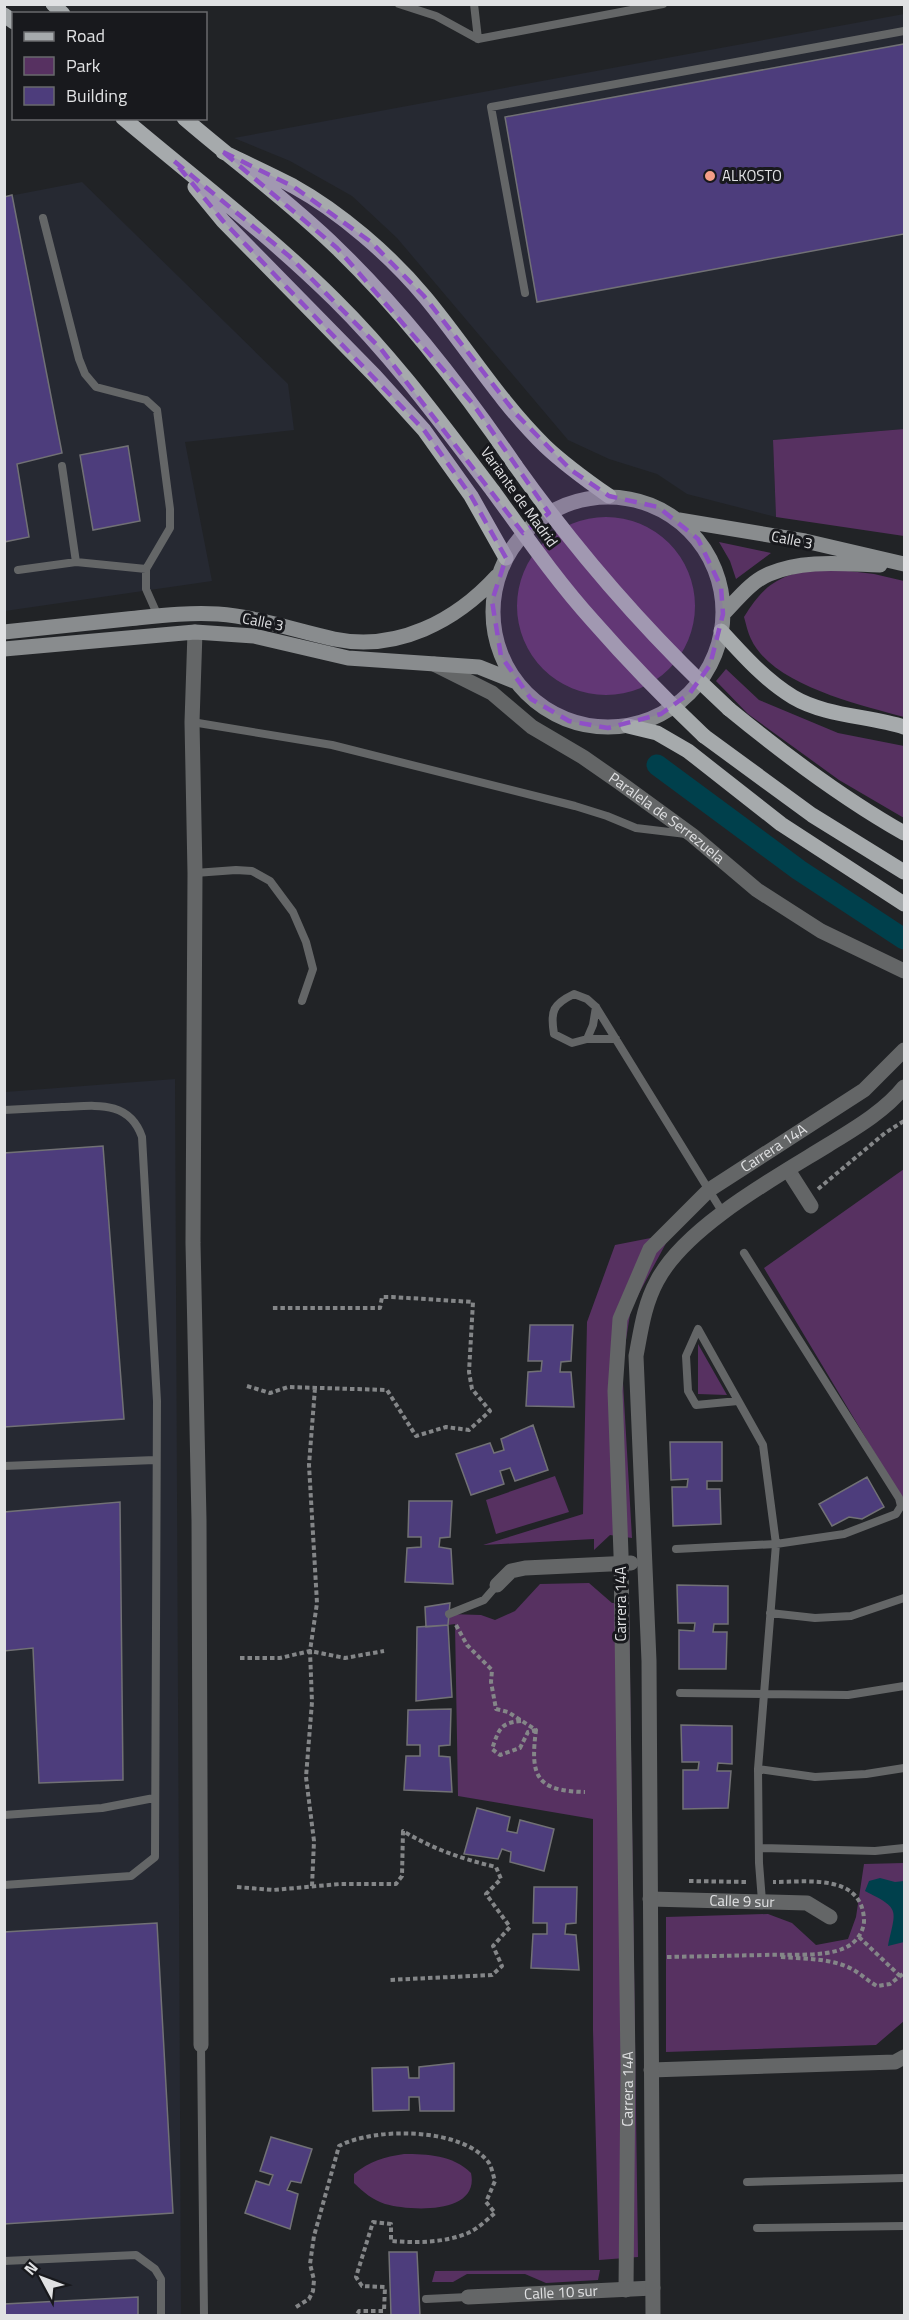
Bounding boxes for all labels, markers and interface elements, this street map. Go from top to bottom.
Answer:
legend [12,12,207,120]
text: Road [66,22,105,49]
text: Park [66,52,101,79]
text: Building [66,82,127,109]
place label: ALKOSTO [722,164,782,187]
marker: ALKOSTO [703,169,717,183]
street label: Variante de Madrid [475,442,564,552]
street label: Calle 3 [769,524,815,555]
street label: Calle 3 [240,606,286,637]
street label: Paralela de Serrezuela [604,766,730,869]
street label: Carrera 14A [736,1118,811,1178]
street label: Carrera 14A [609,1566,632,1642]
street label: Calle 9 sur [709,1889,775,1913]
street label: Carrera 14A [615,2051,639,2127]
north arrow [12,2248,72,2308]
text: N [18,2256,43,2280]
street label: Calle 10 sur [523,2279,598,2305]

